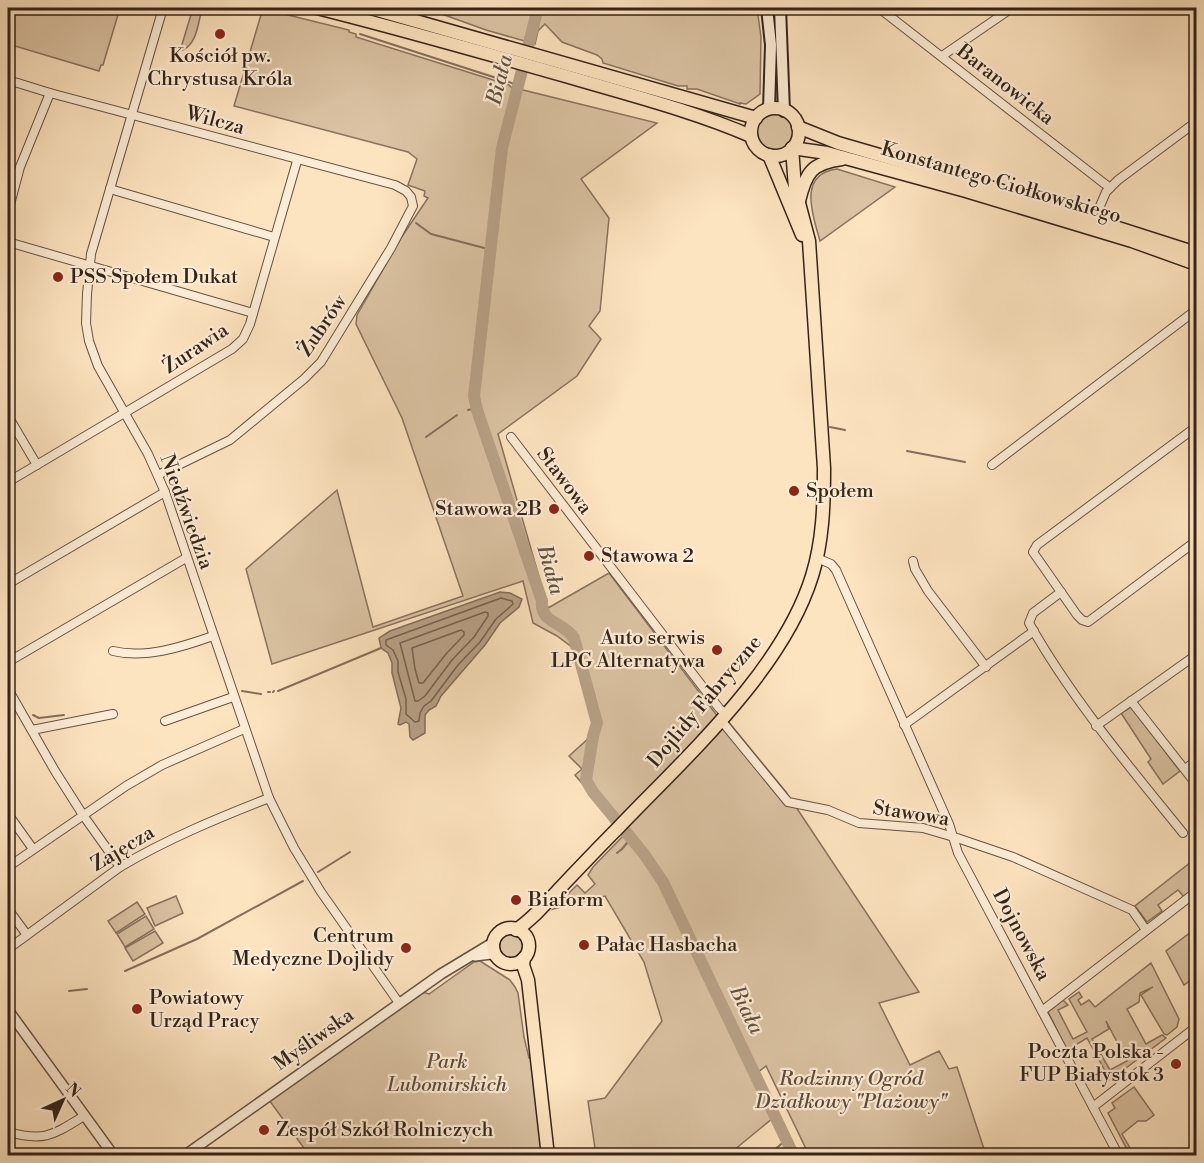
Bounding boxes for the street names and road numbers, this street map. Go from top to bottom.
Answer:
street label: Baranowicka [950,38,1060,132]
street label: Wilcza [182,101,248,141]
street label: Konstantego Ciołkowskiego [878,137,1124,229]
street label: Żubrów [293,289,353,362]
street label: Żurawia [158,317,234,380]
street label: Stawowa [531,443,598,520]
street label: Niedźwiedzia [154,451,219,574]
street label: Dojlidy Fabryczne [642,631,768,773]
street label: Stawowa [871,796,952,833]
street label: Zajęcza [87,820,160,878]
street label: Dojnowska [986,885,1056,986]
street label: Myśliwska [269,1003,360,1077]

